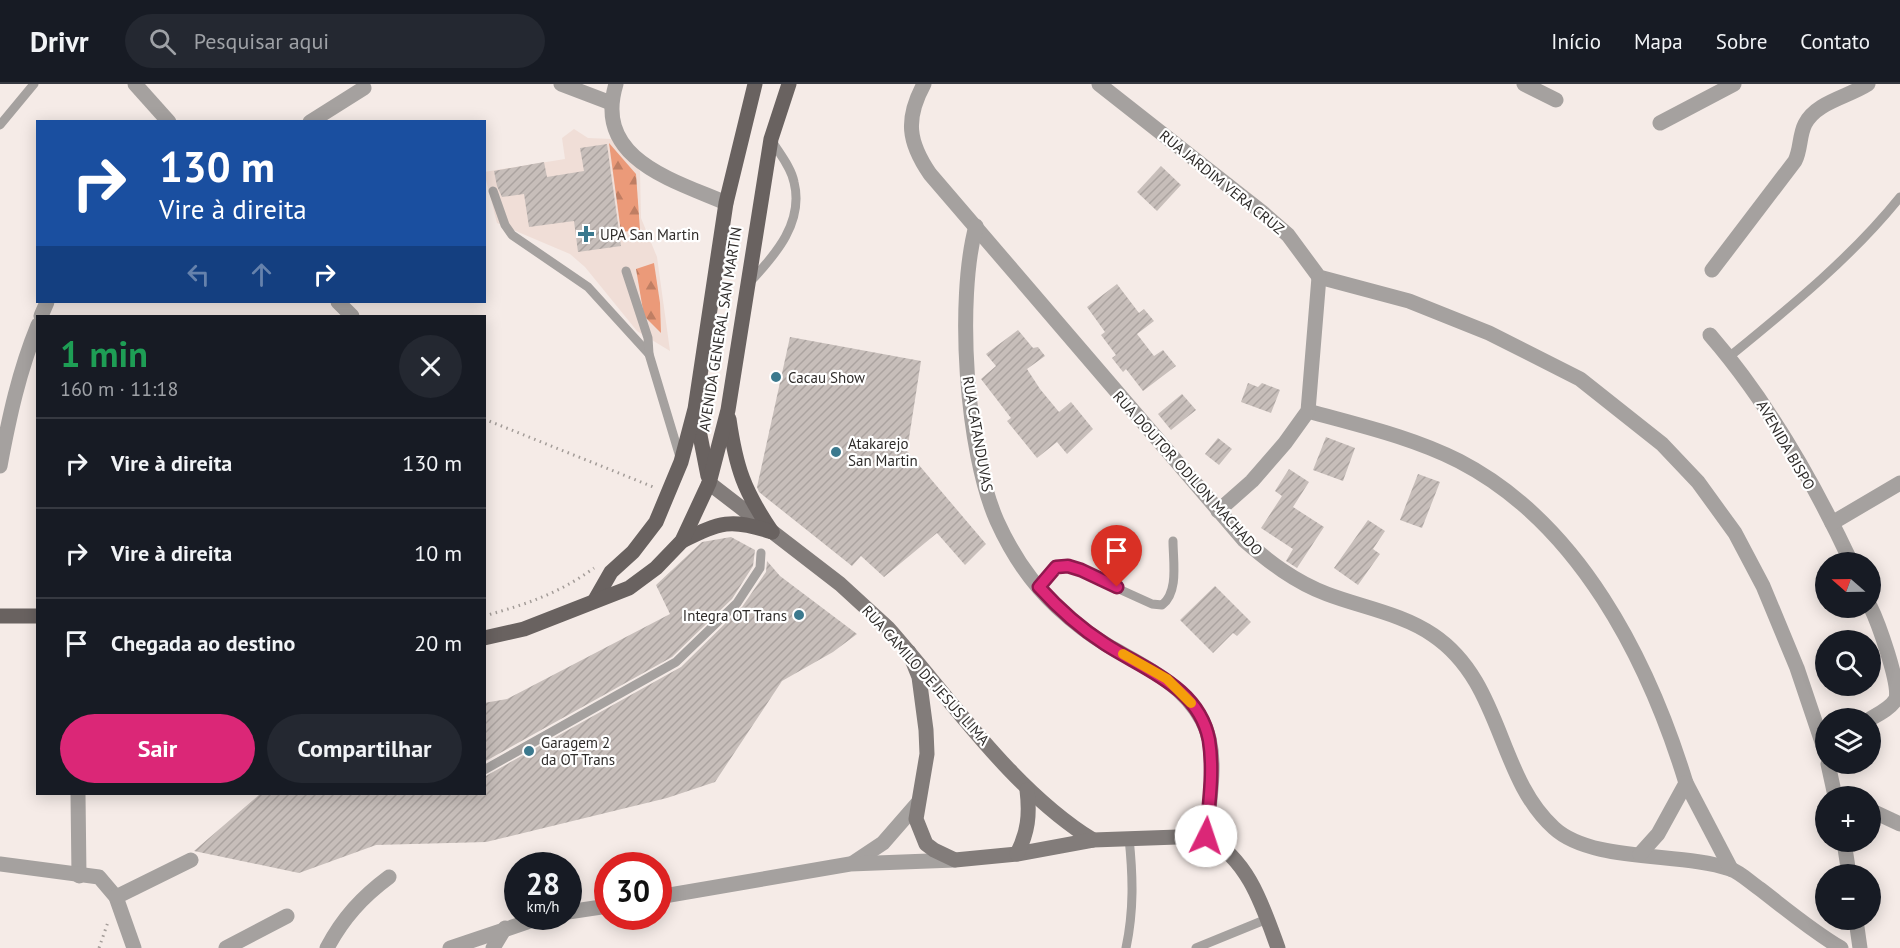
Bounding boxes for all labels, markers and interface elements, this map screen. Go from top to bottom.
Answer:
search box [125,14,545,68]
text: Drivr [30,23,89,60]
icon: search [146,25,179,58]
text: Pesquisar aqui [194,27,329,55]
text: Início [1551,28,1601,55]
text: Mapa [1634,28,1683,55]
text: Sobre [1716,28,1767,55]
text: Contato [1800,28,1870,55]
street label: RUA JARDIM VERA CRUZ [1156,126,1288,238]
text: 130 m [159,139,275,194]
icon: right [60,144,138,222]
text: Vire à direita [159,192,307,226]
marker: UPA San Martin [577,225,595,243]
place label: UPA San Martin [600,225,699,244]
street label: AVENIDA GENERAL SAN MARTIN [694,225,746,433]
icon: left [182,258,215,291]
icon: ahead [245,258,278,291]
icon: right [308,258,341,291]
text: 1 min [60,330,148,377]
button: close [399,335,462,398]
place label: Cacau Show [788,368,865,387]
marker: Cacau Show [769,370,783,384]
street label: RUA CATANDUVAS [958,375,998,493]
text: 160 m · 11:18 [60,376,178,402]
street label: RUA DOUTOR ODILON MACHADO [1109,387,1267,559]
street label: AVENIDA BISPO [1753,397,1819,493]
place label: Atakarejo San Martin [848,434,918,470]
marker: Atakarejo San Martin [829,445,843,459]
icon: right [60,447,93,480]
text: Vire à direita [111,449,232,477]
text: 130 m [402,449,462,477]
pin [1091,525,1142,587]
icon: arrive [1100,534,1133,567]
icon: right [60,537,93,570]
text: Vire à direita [111,539,232,567]
text: 10 m [414,539,462,567]
north arrow [1815,552,1881,618]
map controls [1815,552,1881,930]
street label: RUA CAMILO DE JESUS LIMA [858,601,994,749]
place label: Integra OT Trans [683,606,787,625]
marker: Integra OT Trans [792,608,806,622]
icon: arrive [60,627,93,660]
text: Chegada ao destino [111,629,295,657]
text: 20 m [414,629,462,657]
button: search [1815,630,1881,696]
button: layers [1815,708,1881,774]
button: Sair [60,714,255,783]
button: Compartilhar [267,714,462,783]
place label: Garagem 2 da OT Trans [541,733,615,769]
marker: Garagem 2 da OT Trans [522,744,536,758]
button: + [1815,786,1881,852]
position arrow [1174,804,1238,868]
speed limit sign: 30 [594,852,672,930]
text: 28 [526,864,560,903]
button: − [1815,864,1881,930]
text: km/h [527,897,559,916]

